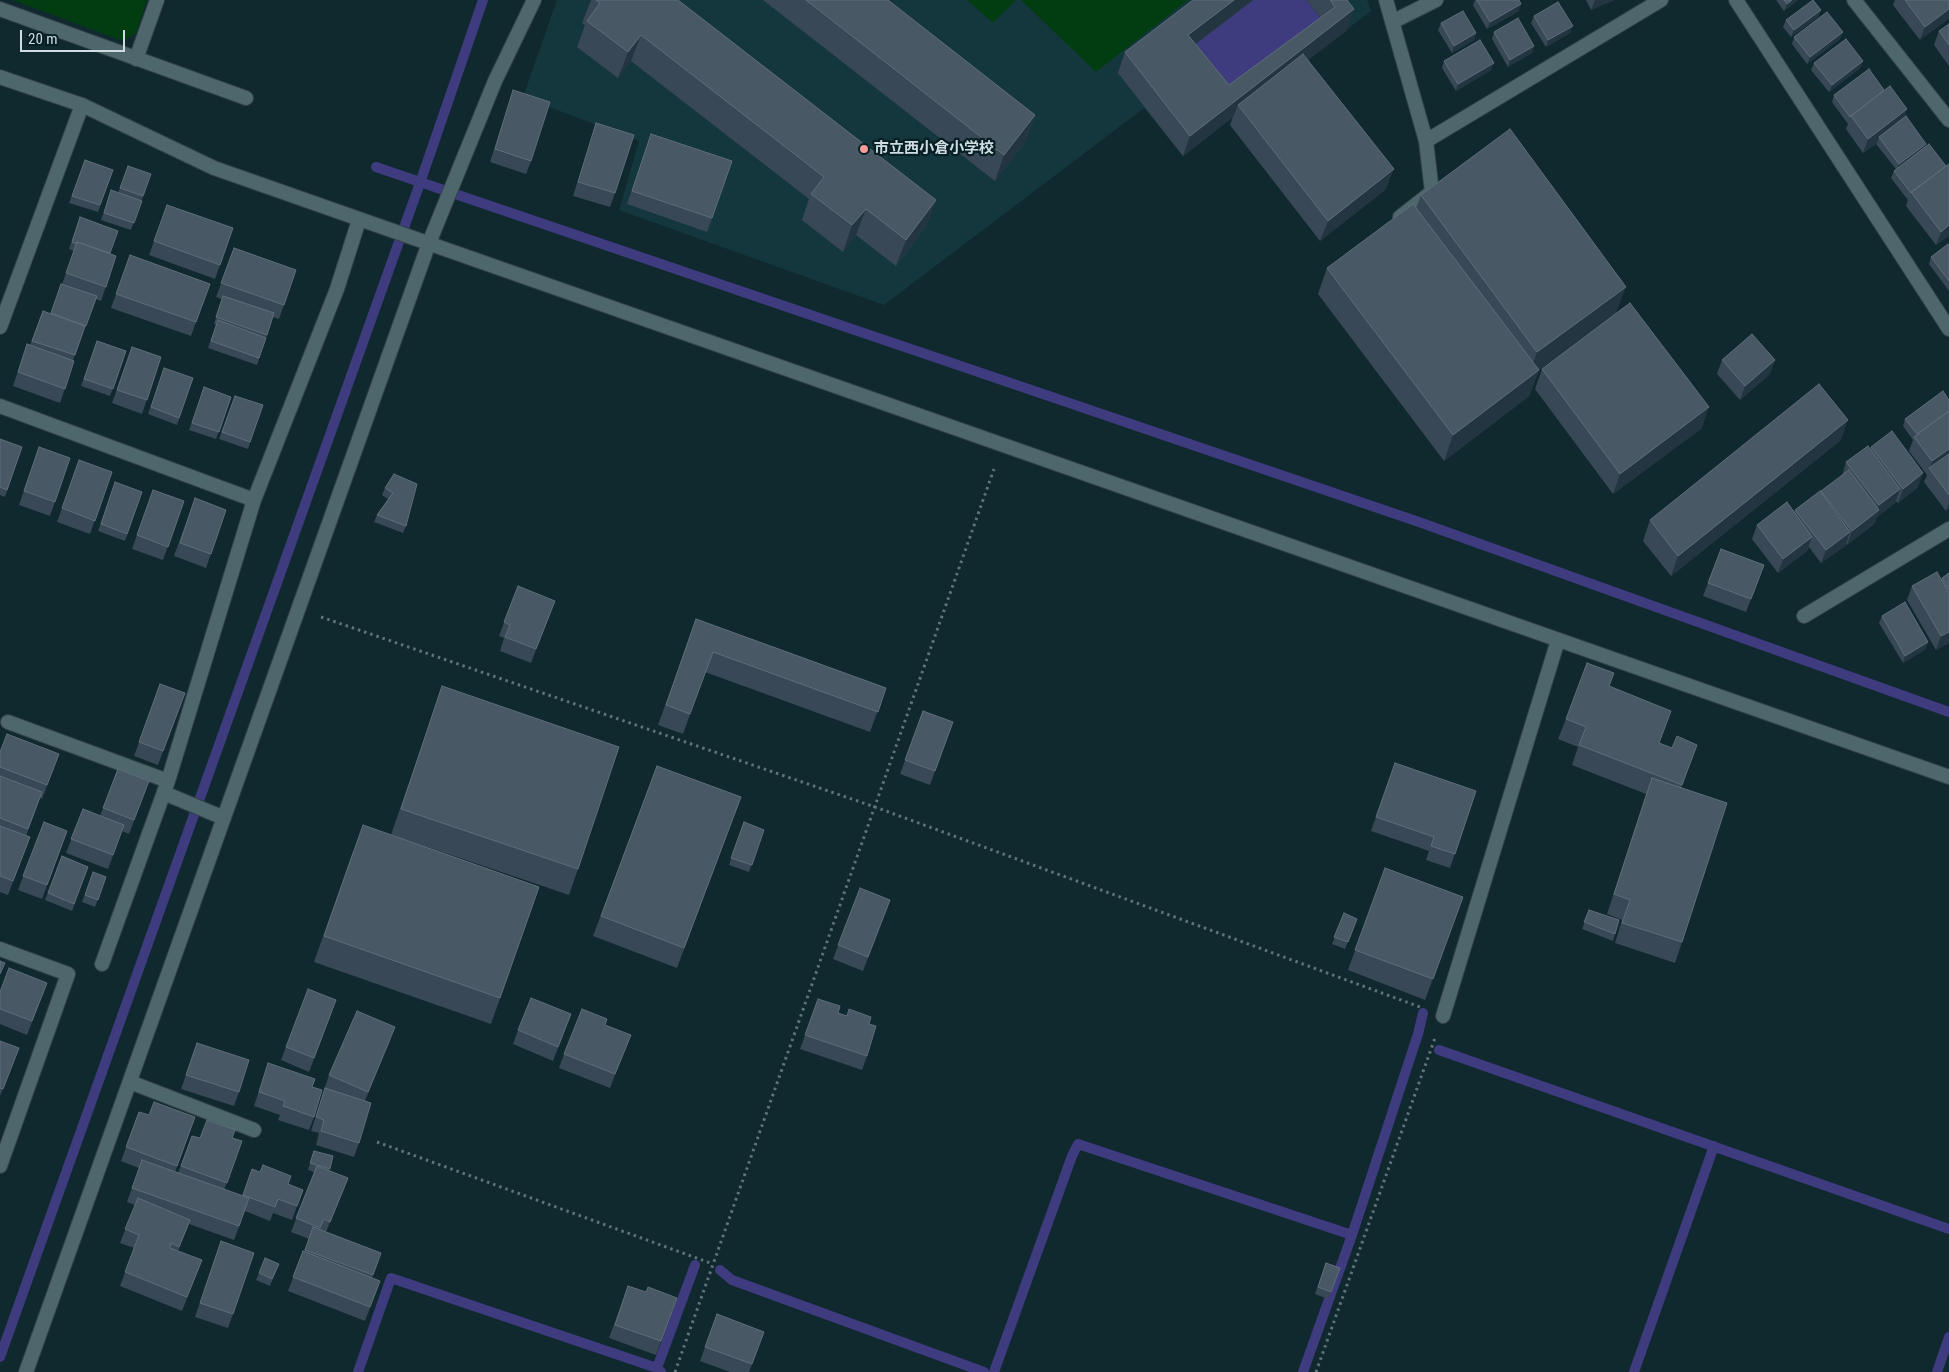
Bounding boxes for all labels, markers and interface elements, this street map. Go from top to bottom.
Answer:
scale bar [22,20,128,52]
text: 20 m [28,30,58,48]
place label: 市立西小倉小学校 [874,140,994,158]
marker: 市立西小倉小学校 [858,143,870,155]

